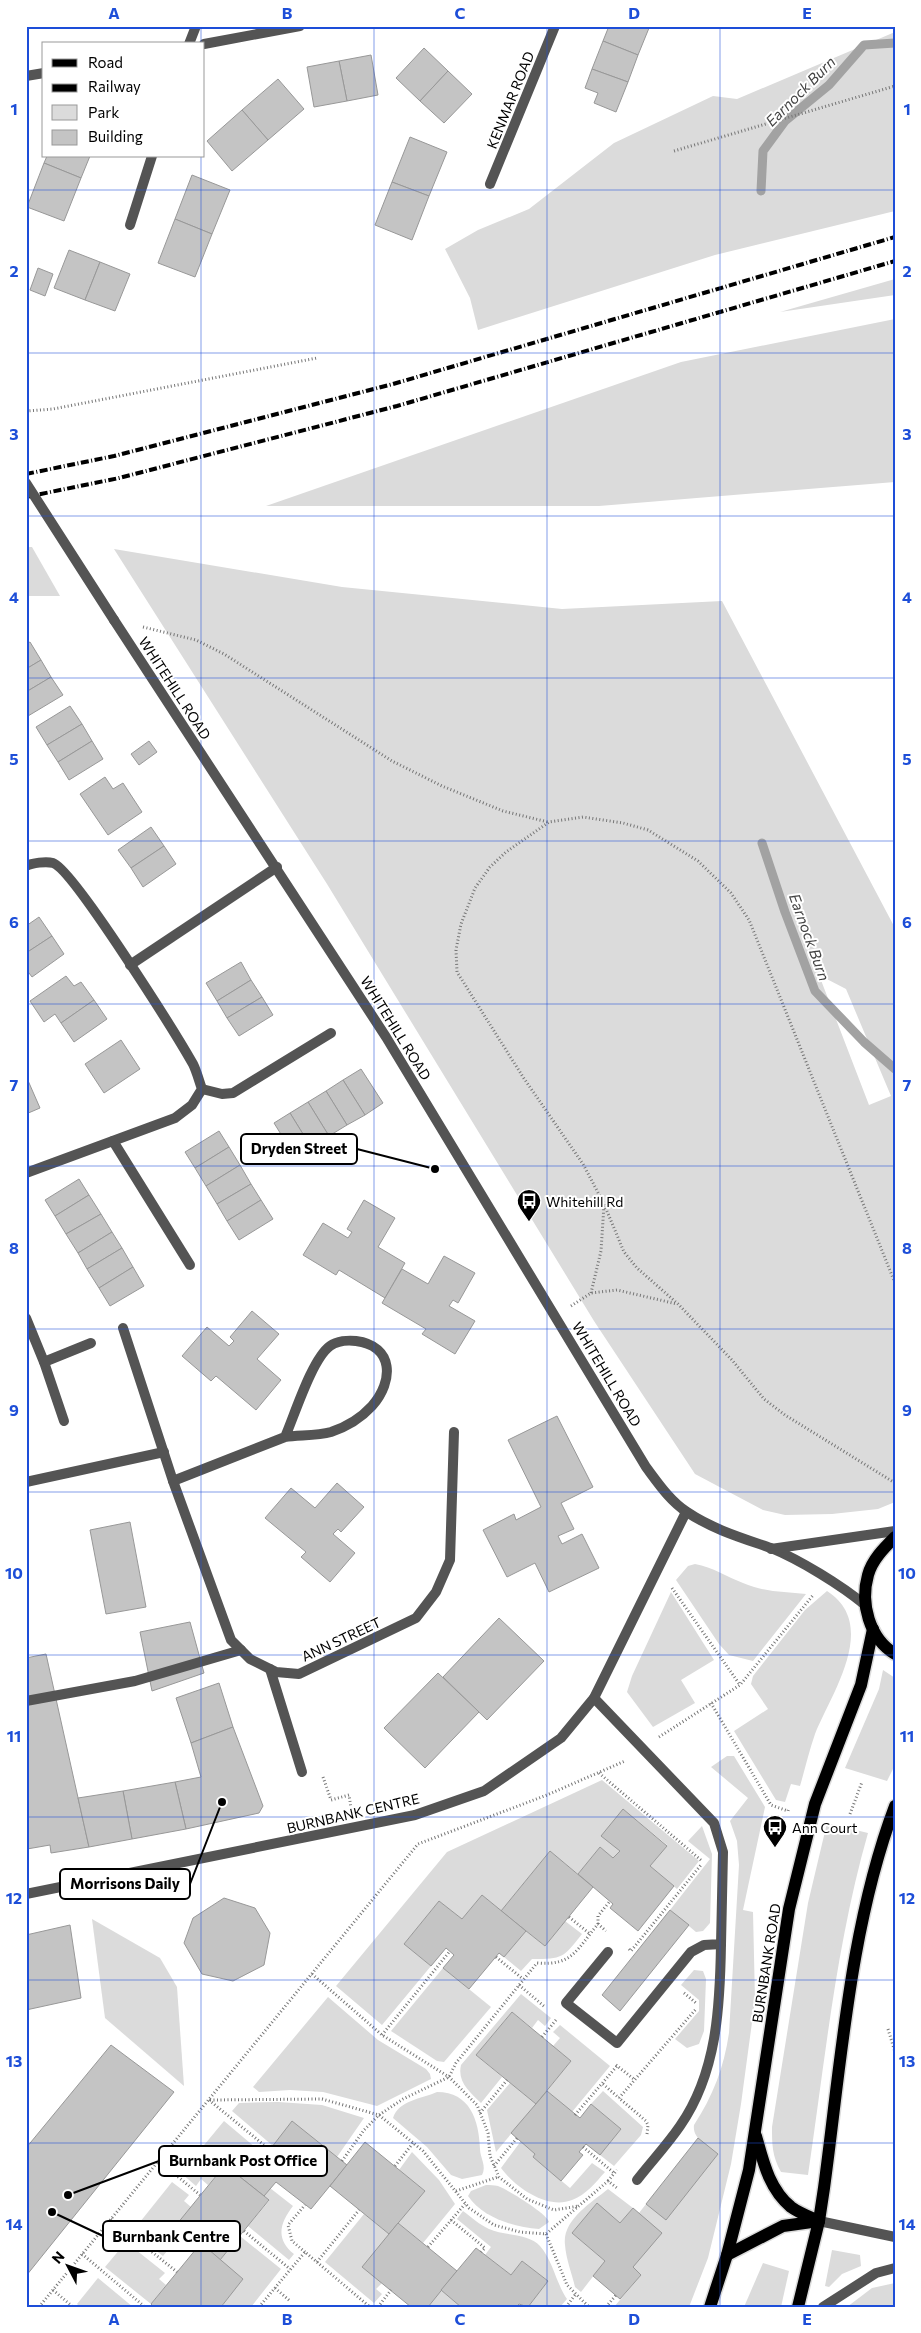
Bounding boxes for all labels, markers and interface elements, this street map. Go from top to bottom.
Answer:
text: A [108,3,120,22]
text: B [282,3,293,22]
text: C [455,3,466,22]
text: D [628,3,640,22]
text: E [802,3,812,22]
legend [42,42,205,158]
street label: KENMAR ROAD [483,49,537,151]
water label: Earnock Burn [761,52,839,130]
text: Road [88,53,123,71]
text: Railway [88,77,141,95]
text: 1 [10,99,18,118]
text: 1 [903,99,911,118]
text: Park [88,103,119,121]
text: Building [88,127,143,145]
text: 2 [9,261,19,280]
text: 2 [902,261,912,280]
text: 3 [9,424,19,443]
text: 3 [902,424,912,443]
text: 4 [9,587,19,606]
text: 4 [902,587,912,606]
street label: WHITEHILL ROAD [135,633,215,743]
text: 5 [9,749,19,768]
text: 5 [902,749,912,768]
water label: Earnock Burn [786,891,834,983]
text: 6 [9,912,19,931]
text: 6 [902,912,912,931]
street label: WHITEHILL ROAD [357,973,435,1083]
text: 7 [10,1075,19,1094]
text: 7 [903,1075,912,1094]
callout: Dryden Street [241,1134,357,1164]
text: Dryden Street [251,1139,347,1157]
bus stop icon: Whitehill Rd [516,1188,542,1222]
place label: Whitehill Rd [546,1193,623,1210]
text: 8 [9,1238,19,1257]
text: 8 [902,1238,912,1257]
street label: WHITEHILL ROAD [569,1319,645,1429]
text: 9 [9,1400,19,1419]
text: 9 [902,1400,912,1419]
text: 10 [5,1563,23,1582]
text: 10 [898,1563,916,1582]
street label: ANN STREET [299,1613,383,1665]
text: 11 [7,1726,21,1745]
text: 11 [900,1726,914,1745]
street label: BURNBANK CENTRE [285,1789,421,1837]
bus stop icon: Ann Court [762,1814,788,1848]
place label: Ann Court [792,1819,858,1836]
callout: Morrisons Daily [60,1869,190,1899]
text: Morrisons Daily [70,1874,181,1892]
text: 12 [6,1888,22,1907]
text: 12 [899,1888,915,1907]
street label: BURNBANK ROAD [748,1902,784,2024]
text: 13 [6,2051,22,2070]
text: 13 [899,2051,915,2070]
callout: Burnbank Post Office [159,2146,327,2176]
text: Burnbank Post Office [169,2151,317,2169]
text: 14 [5,2214,23,2233]
text: 14 [898,2214,916,2233]
callout: Burnbank Centre [103,2221,240,2251]
text: Burnbank Centre [112,2227,230,2245]
north arrow [42,2240,92,2290]
text: N [48,2248,68,2267]
text: A [108,2309,120,2328]
text: B [282,2309,293,2328]
text: C [455,2309,466,2328]
text: D [628,2309,640,2328]
text: E [802,2309,812,2328]

